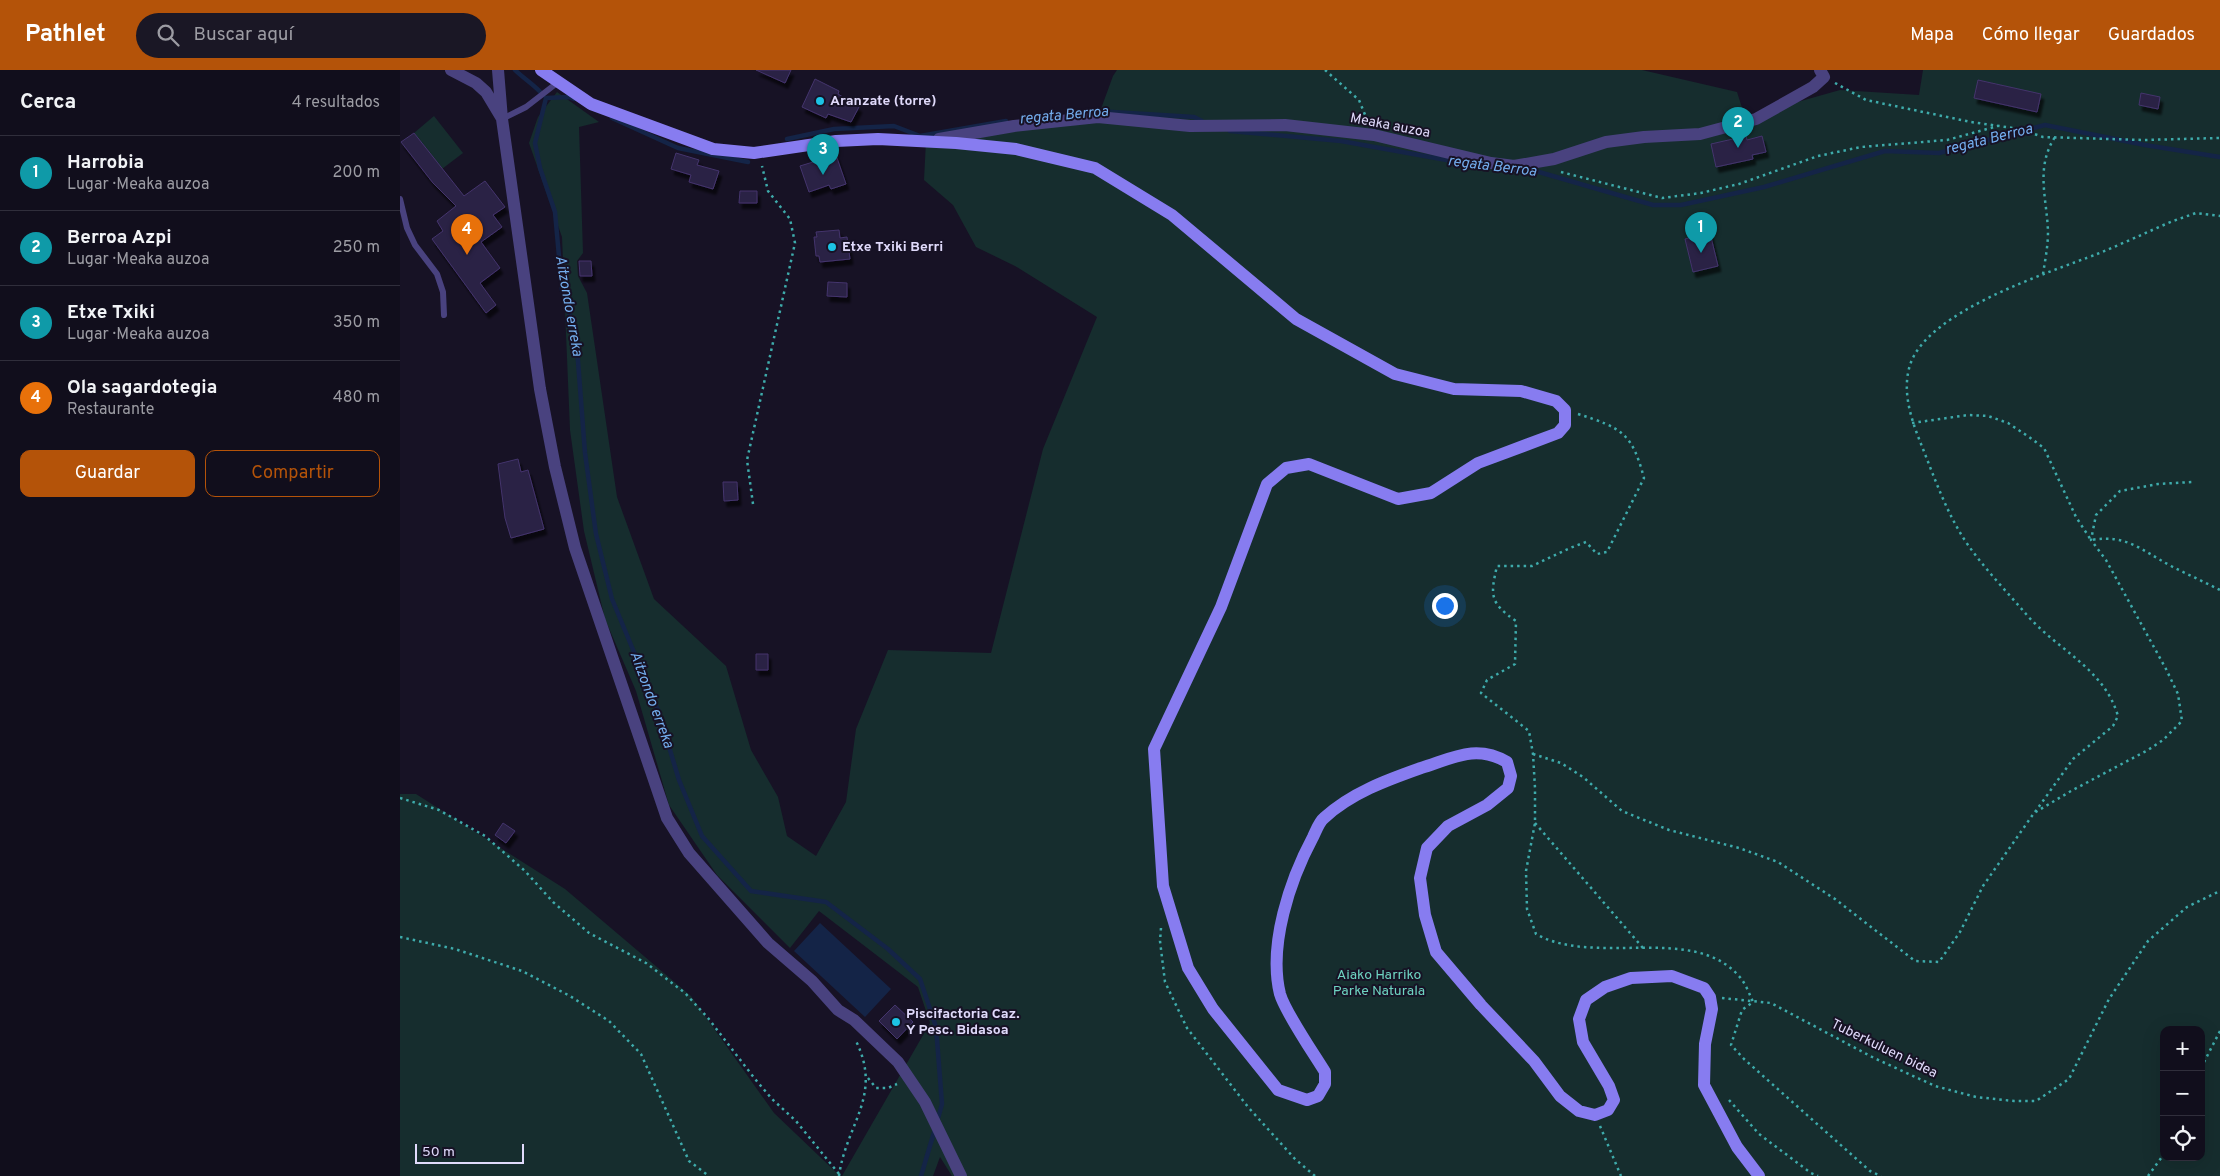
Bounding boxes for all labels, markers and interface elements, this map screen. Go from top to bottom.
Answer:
search box [136,13,486,58]
text: Pathlet [25,20,106,50]
icon: search [154,21,182,49]
text: Buscar aquí [194,23,293,47]
text: Mapa [1910,24,1954,47]
text: Cómo llegar [1982,24,2080,47]
text: Guardados [2108,24,2195,47]
text: Cerca [20,89,76,116]
text: 4 resultados [292,93,380,113]
place label: Aranzate (torre) [830,93,936,110]
marker: Aranzate (torre) [814,95,826,107]
water label: regata Berroa [1019,103,1110,129]
pin: 2 [1722,107,1754,148]
street label: Meaka auzoa [1348,110,1432,142]
water label: regata Berroa [1943,120,2035,160]
pin: 3 [807,134,839,175]
text: Harrobia [67,151,144,175]
water label: regata Berroa [1447,152,1538,182]
text: 1 [33,163,39,183]
text: 200 m [332,163,380,183]
text: Lugar · Meaka auzoa [67,175,209,195]
pin: 1 [1685,212,1717,253]
pin: 4 [451,214,483,255]
text: Berroa Azpi [67,226,172,250]
text: 2 [31,238,41,258]
text: 250 m [333,238,380,258]
place label: Etxe Txiki Berri [842,239,943,256]
marker: Etxe Txiki Berri [826,241,838,253]
text: Lugar · Meaka auzoa [67,250,209,270]
water label: Aitzondo erreka [550,254,586,358]
text: Etxe Txiki [67,301,155,325]
text: 3 [31,313,41,333]
text: 350 m [333,313,380,333]
text: Lugar · Meaka auzoa [67,325,209,345]
text: Ola sagardotegia [67,376,217,400]
text: 4 [31,388,41,408]
text: 480 m [333,388,380,408]
text: Restaurante [67,400,154,420]
button: Guardar [20,450,195,497]
button: Compartir [205,450,380,497]
your location [1432,593,1458,619]
water label: Aitzondo erreka [625,649,677,751]
park label: Aiako Harriko Parke Naturala [1333,967,1425,1000]
place label: Piscifactoria Caz. Y Pesc. Bidasoa [906,1006,1020,1039]
marker: Piscifactoria Caz. Y Pesc. Bidasoa [890,1016,902,1028]
street label: Tuberkuluen bidea [1828,1016,1940,1082]
map controls [2160,1026,2205,1161]
button: + [2160,1026,2205,1071]
button: − [2160,1071,2205,1116]
button: locate [2160,1116,2205,1161]
scale bar [415,1141,524,1164]
text: 50 m [422,1144,455,1161]

